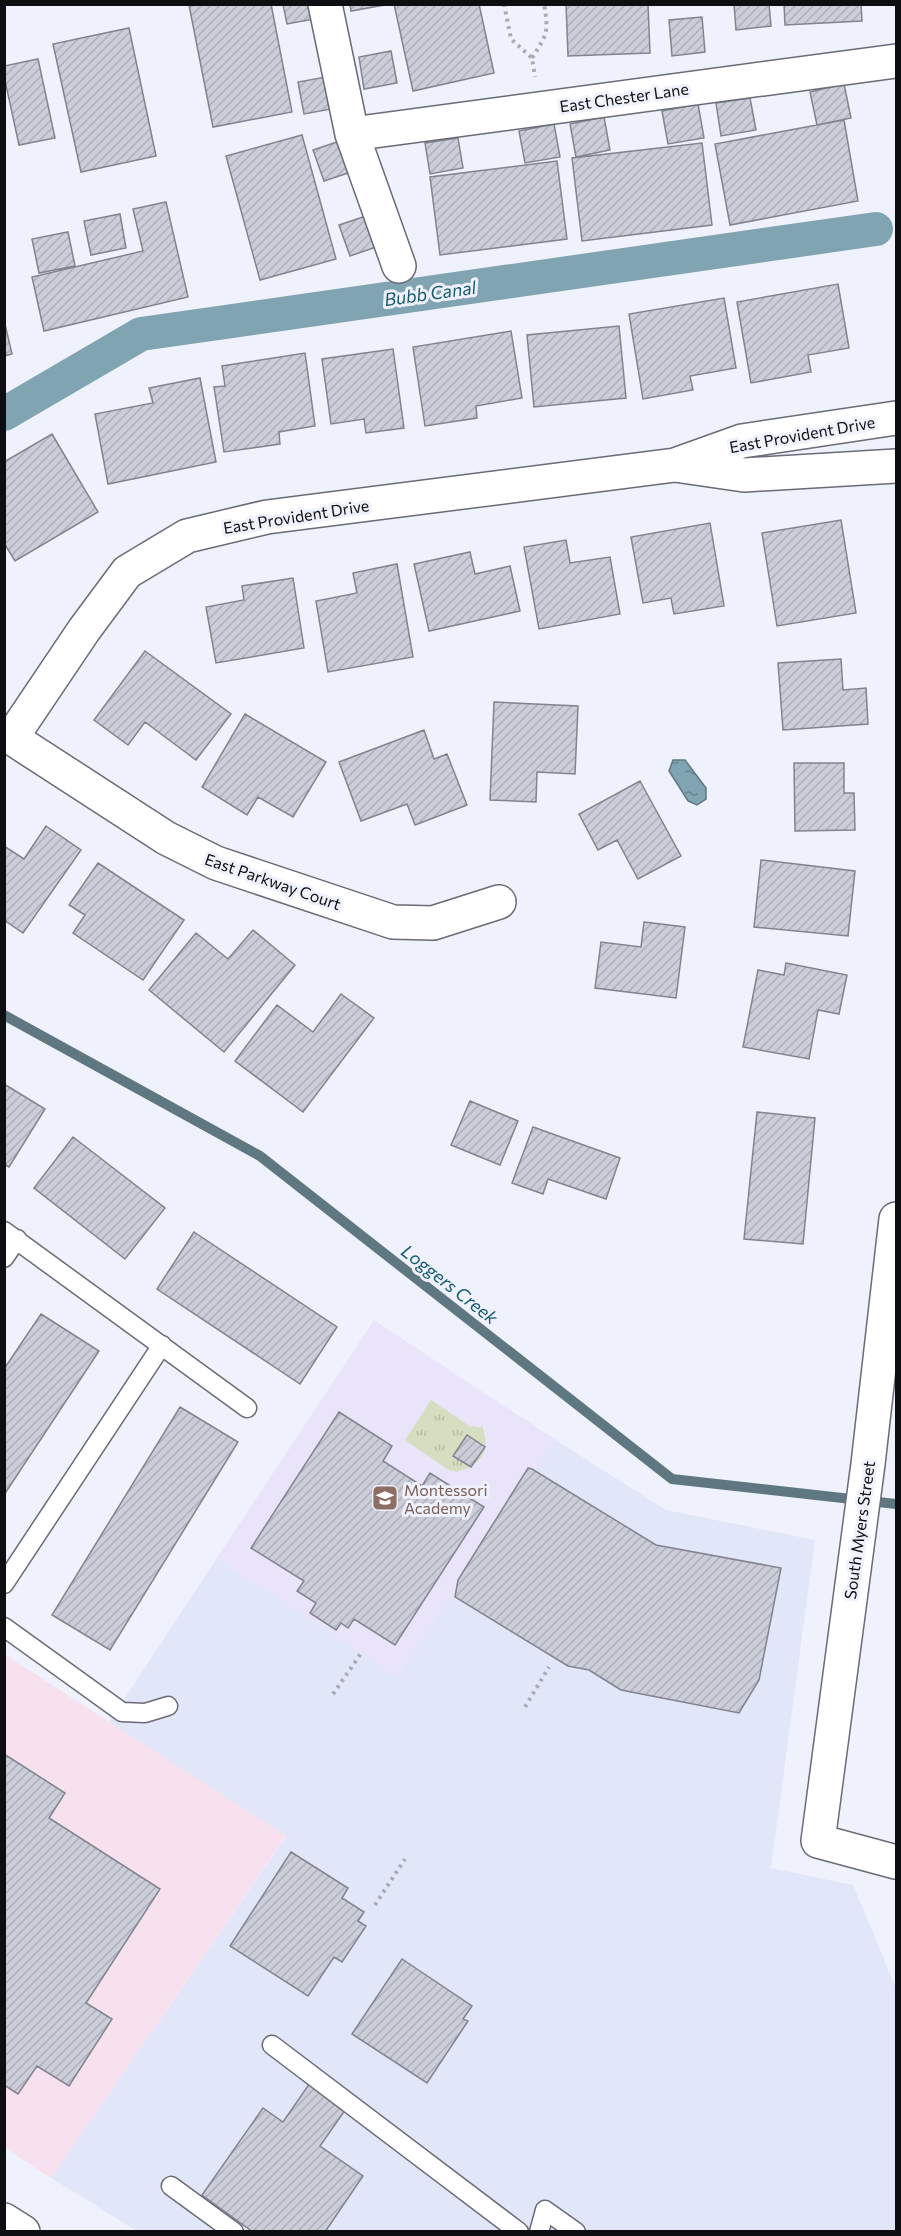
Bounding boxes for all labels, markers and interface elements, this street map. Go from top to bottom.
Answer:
street label: East Chester Lane [558,79,690,115]
water label: Bubb Canal [383,276,478,310]
street label: East Provident Drive [728,412,876,456]
street label: East Provident Drive [222,495,370,537]
street label: East Parkway Court [202,849,344,913]
water label: Loggers Creek [397,1240,504,1329]
street label: South Myers Street [840,1459,878,1600]
place label: Montessori Academy [404,1480,488,1517]
school or university icon: Montessori Academy [370,1483,400,1513]

